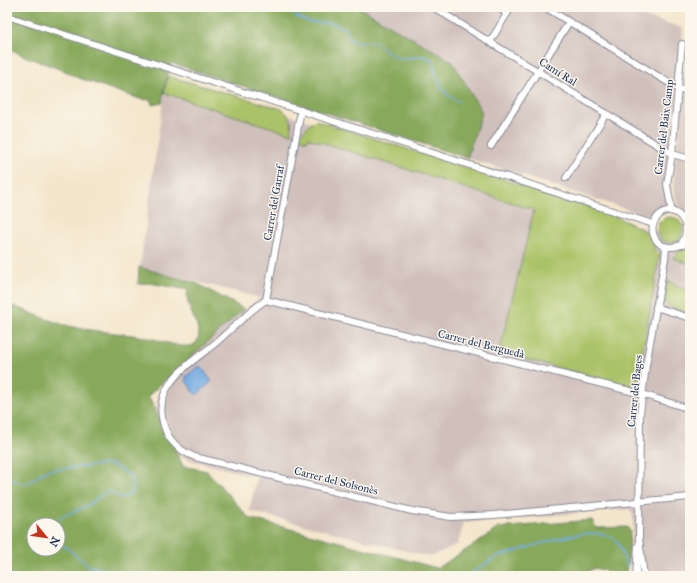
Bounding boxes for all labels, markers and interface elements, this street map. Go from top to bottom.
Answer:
street label: Camí Ral [537,55,579,89]
street label: Carrer del Baix Camp [652,78,676,175]
street label: Carrer del Garraf [261,162,287,242]
street label: Carrer del Berguedà [436,327,526,361]
street label: Carrer del Bages [625,354,645,428]
street label: Carrer del Solsonès [293,464,379,498]
north arrow [26,517,66,557]
text: N [46,534,62,549]

